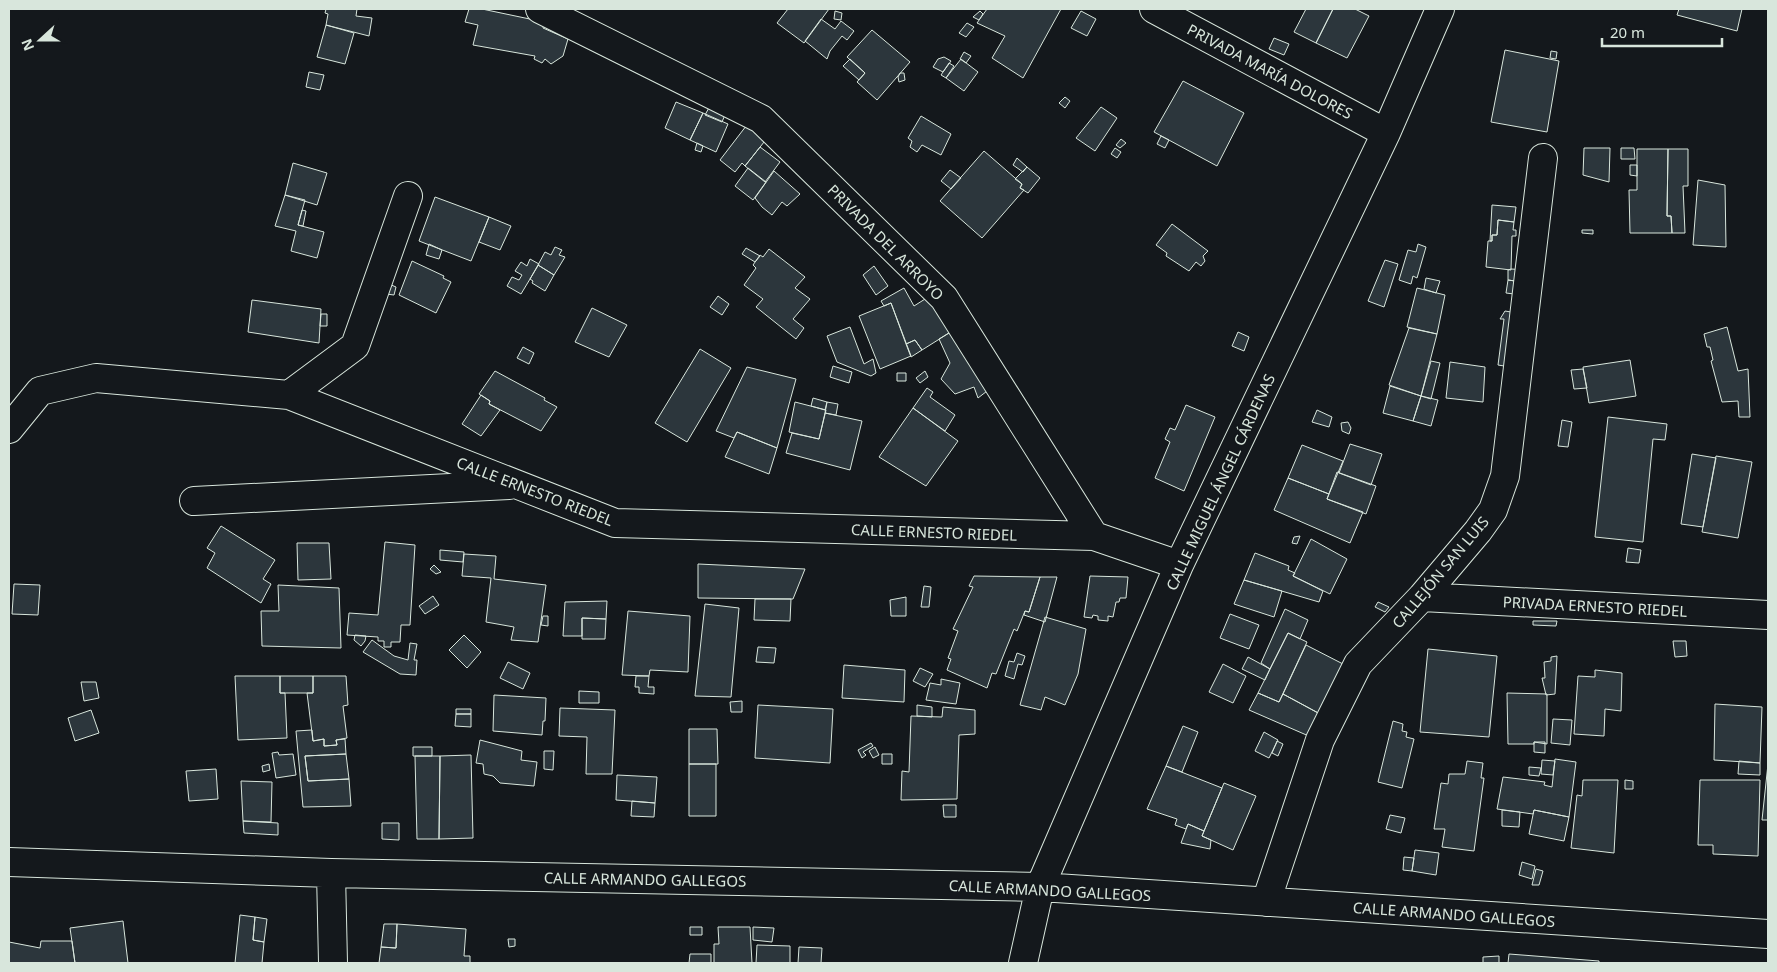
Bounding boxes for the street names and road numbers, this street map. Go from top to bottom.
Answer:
street label: PRIVADA MARÍA DOLORES [1184,19,1356,123]
street label: PRIVADA DEL ARROYO [824,180,948,304]
street label: CALLE MIGUEL ÁNGEL CÁRDENAS [1161,371,1279,593]
street label: CALLE ERNESTO RIEDEL [454,452,616,530]
street label: CALLEJÓN SAN LUIS [1387,512,1493,632]
street label: CALLE ERNESTO RIEDEL [851,519,1018,545]
street label: PRIVADA ERNESTO RIEDEL [1502,591,1688,621]
street label: CALLE ARMANDO GALLEGOS [544,867,746,891]
street label: CALLE ARMANDO GALLEGOS [948,875,1152,905]
street label: CALLE ARMANDO GALLEGOS [1352,897,1556,931]

